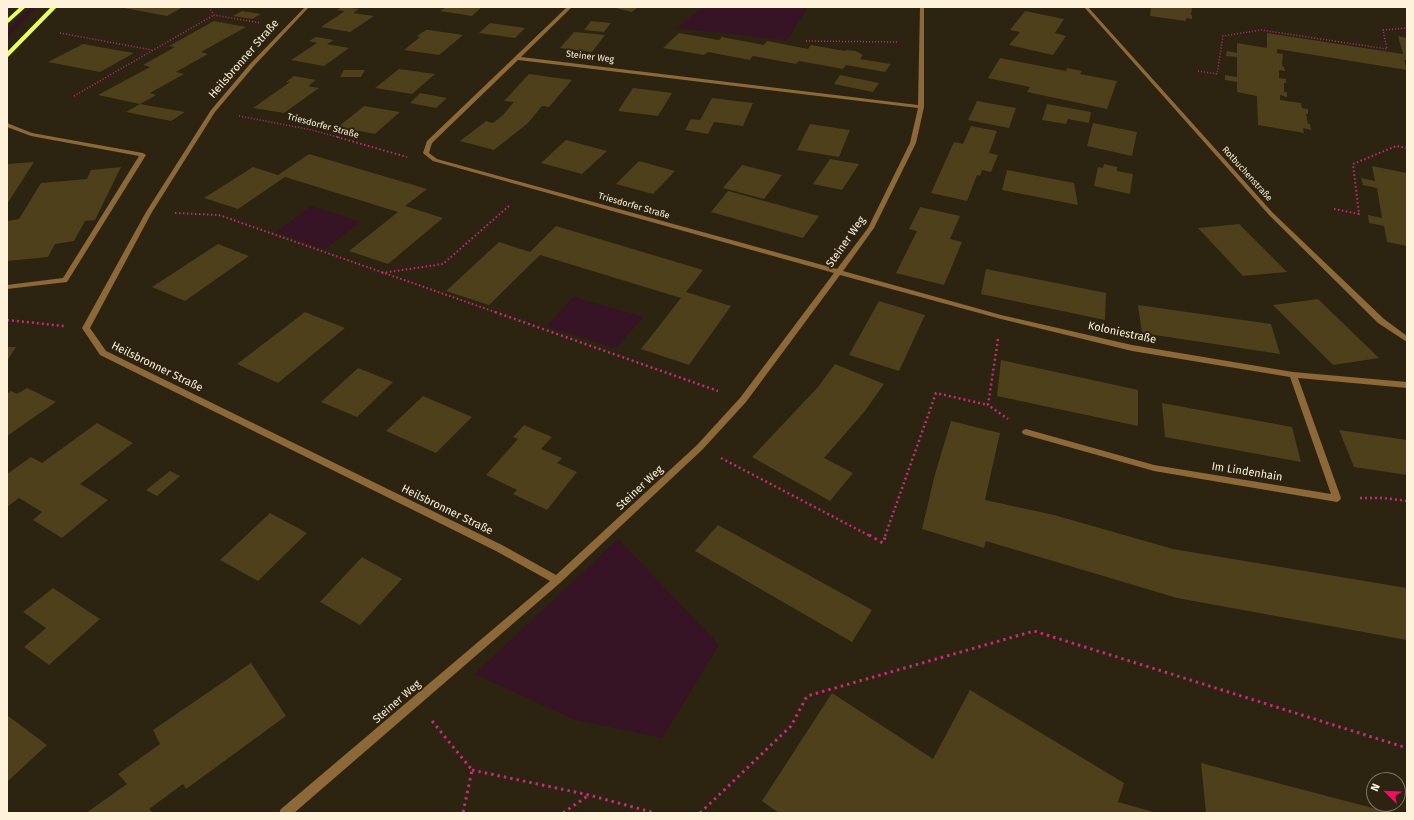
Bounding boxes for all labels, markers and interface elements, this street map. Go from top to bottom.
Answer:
street label: Heilsbronner Straße [206,17,282,101]
street label: Steiner Weg [565,49,615,65]
street label: Triesdorfer Straße [286,111,360,141]
street label: Rotbuchenstraße [1220,144,1274,204]
street label: Triesdorfer Straße [597,191,671,221]
street label: Steiner Weg [824,214,868,270]
street label: Koloniestraße [1087,319,1157,347]
street label: Heilsbronner Straße [109,339,205,395]
street label: Im Lindenhain [1211,460,1283,484]
street label: Steiner Weg [614,463,666,513]
street label: Heilsbronner Straße [399,482,495,538]
street label: Steiner Weg [370,678,424,726]
north arrow [1366,772,1406,812]
text: N [1368,782,1383,793]

